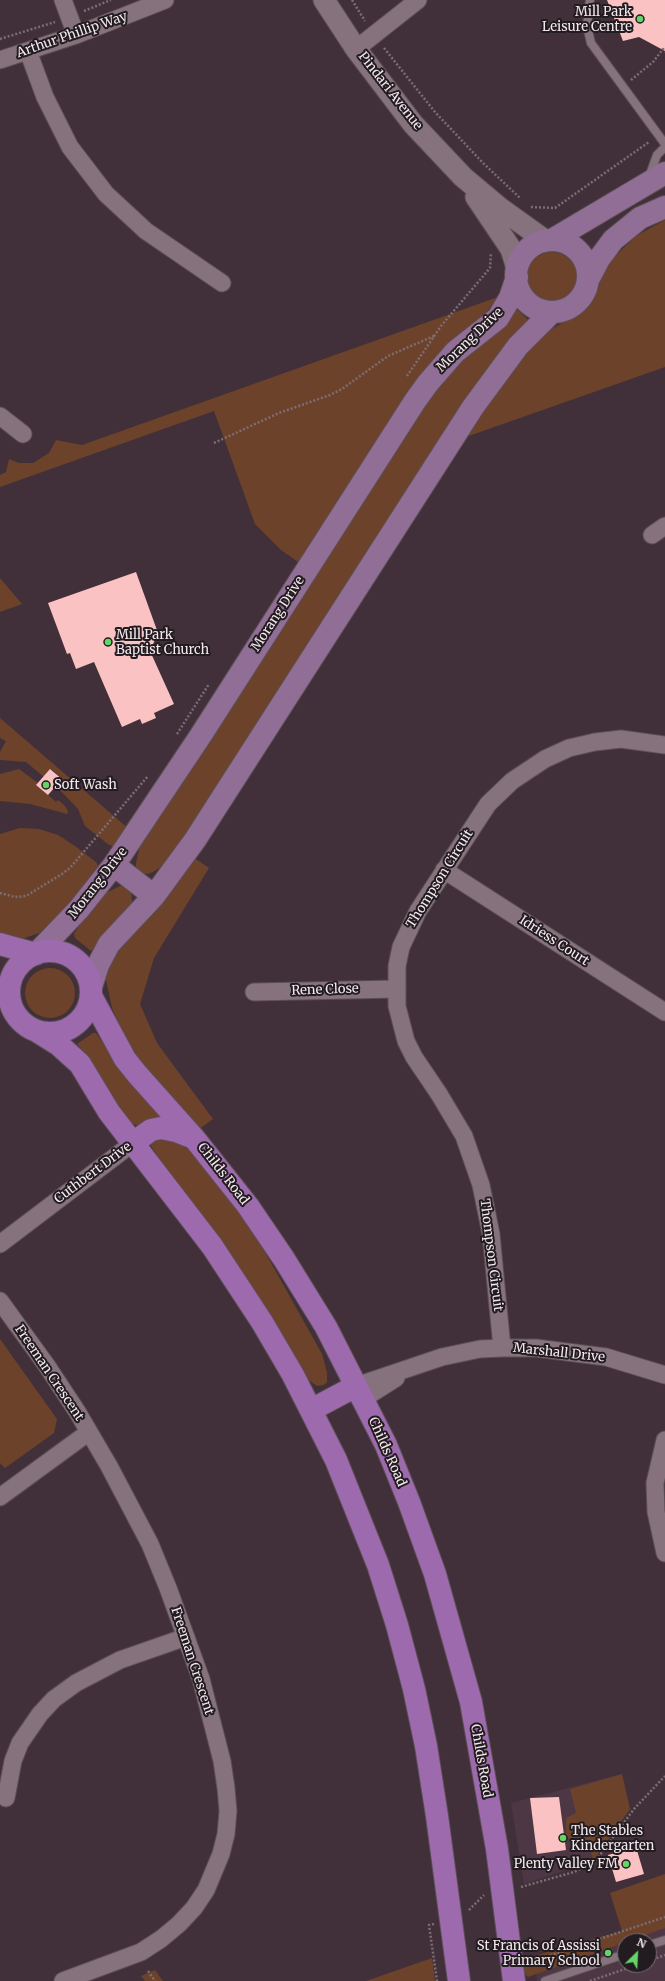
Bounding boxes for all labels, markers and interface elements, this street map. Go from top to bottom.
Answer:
place label: Mill Park Leisure Centre [542,4,632,35]
street label: Arthur Phillip Way [15,9,129,61]
marker: Mill Park Leisure Centre [635,14,645,24]
street label: Pindari Avenue [355,49,425,133]
street label: Morang Drive [434,304,506,376]
street label: Morang Drive [248,574,308,654]
place label: Mill Park Baptist Church [116,627,209,658]
marker: Mill Park Baptist Church [103,637,113,647]
place label: Soft Wash [54,777,117,793]
marker: Soft Wash [41,780,51,790]
street label: Thompson Circuit [403,827,477,931]
street label: Morang Drive [65,844,131,922]
street label: Idriess Court [516,913,592,969]
street label: Rene Close [291,981,359,999]
street label: Cuthbert Drive [51,1139,135,1207]
street label: Childs Road [194,1140,252,1208]
street label: Thompson Circuit [476,1198,506,1312]
street label: Freeman Crescent [11,1322,87,1424]
street label: Marshall Drive [512,1340,606,1366]
street label: Childs Road [365,1415,409,1489]
street label: Freeman Crescent [167,1605,217,1717]
street label: Childs Road [467,1723,495,1799]
place label: The Stables Kindergarten [571,1823,654,1854]
marker: The Stables Kindergarten [558,1833,568,1843]
place label: Plenty Valley FM [514,1856,618,1872]
marker: Plenty Valley FM [621,1859,631,1869]
north arrow [617,1933,657,1973]
text: N [635,1935,648,1951]
place label: St Francis of Assissi Primary School [477,1938,600,1969]
marker: St Francis of Assissi Primary School [603,1948,613,1958]

